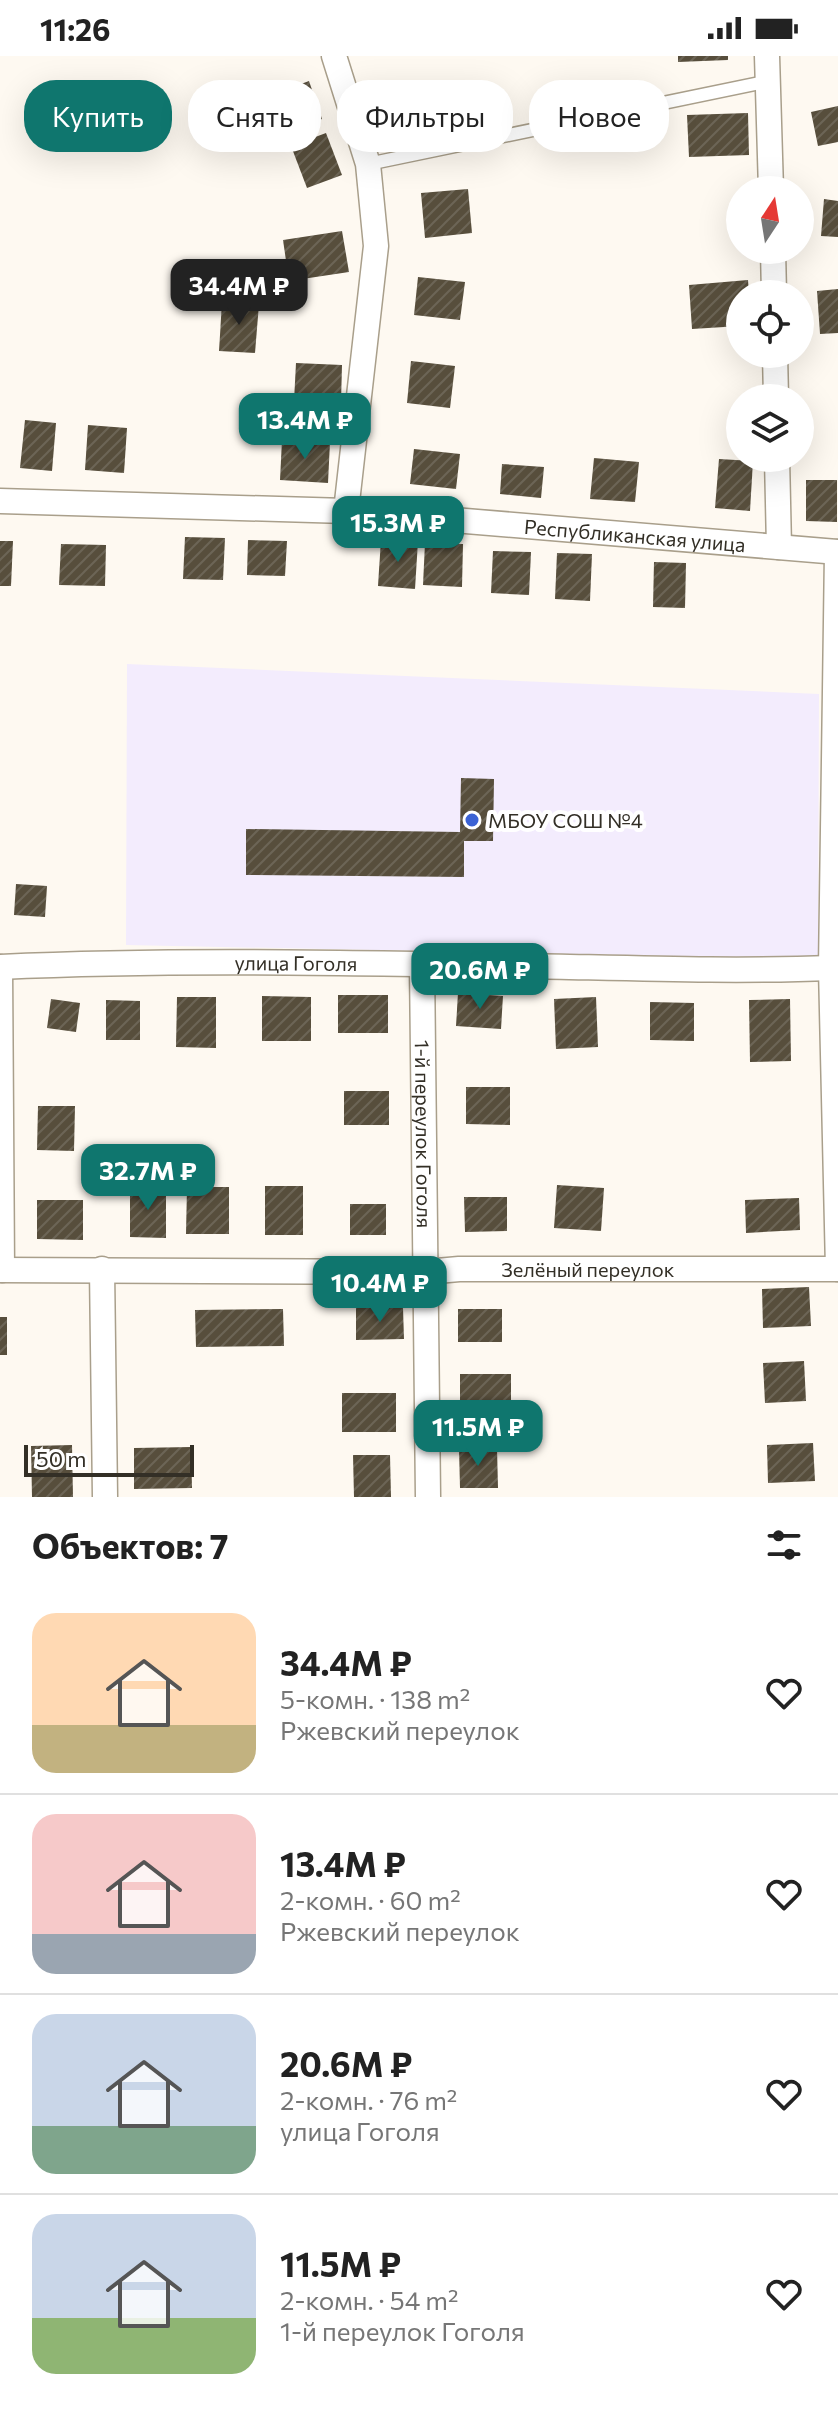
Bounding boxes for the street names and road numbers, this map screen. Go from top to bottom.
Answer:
street label: Республиканская улица [523,514,746,556]
street label: улица Гоголя [235,950,357,975]
street label: 1-й переулок Гоголя [411,1040,437,1228]
street label: Зелёный переулок [501,1257,675,1281]

